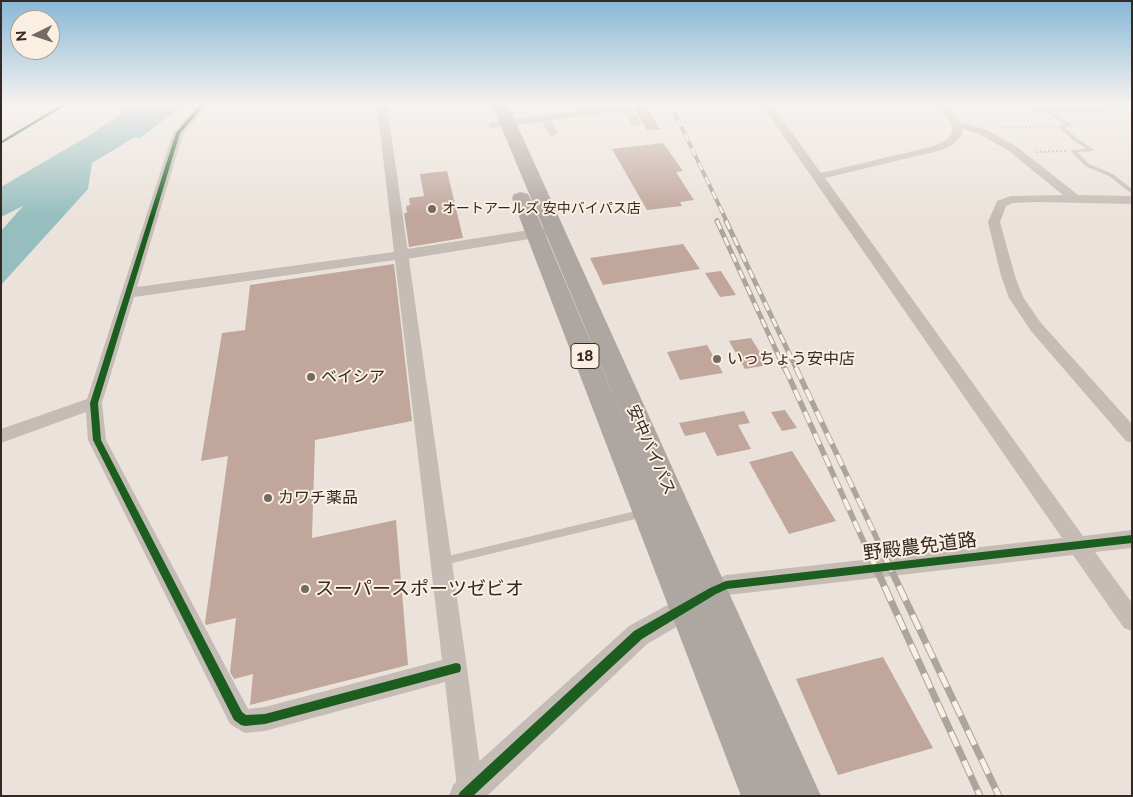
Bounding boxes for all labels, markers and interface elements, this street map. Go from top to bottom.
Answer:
north arrow [10,10,60,60]
text: N [13,30,29,42]
place label: オートアールズ 安中バイパス店 [442,201,641,217]
marker: オートアールズ 安中バイパス店 [426,203,438,215]
road number: 18 [571,344,599,368]
place label: いっちょう安中店 [727,349,855,369]
marker: いっちょう安中店 [711,353,723,365]
place label: ベイシア [321,367,385,387]
marker: ベイシア [305,371,317,383]
street label: 安中バイパス [623,402,679,498]
place label: カワチ薬品 [278,488,358,508]
marker: カワチ薬品 [262,492,274,504]
street label: 野殿農免道路 [862,529,978,565]
place label: スーパースポーツゼビオ [315,578,524,600]
marker: スーパースポーツゼビオ [299,583,311,595]

